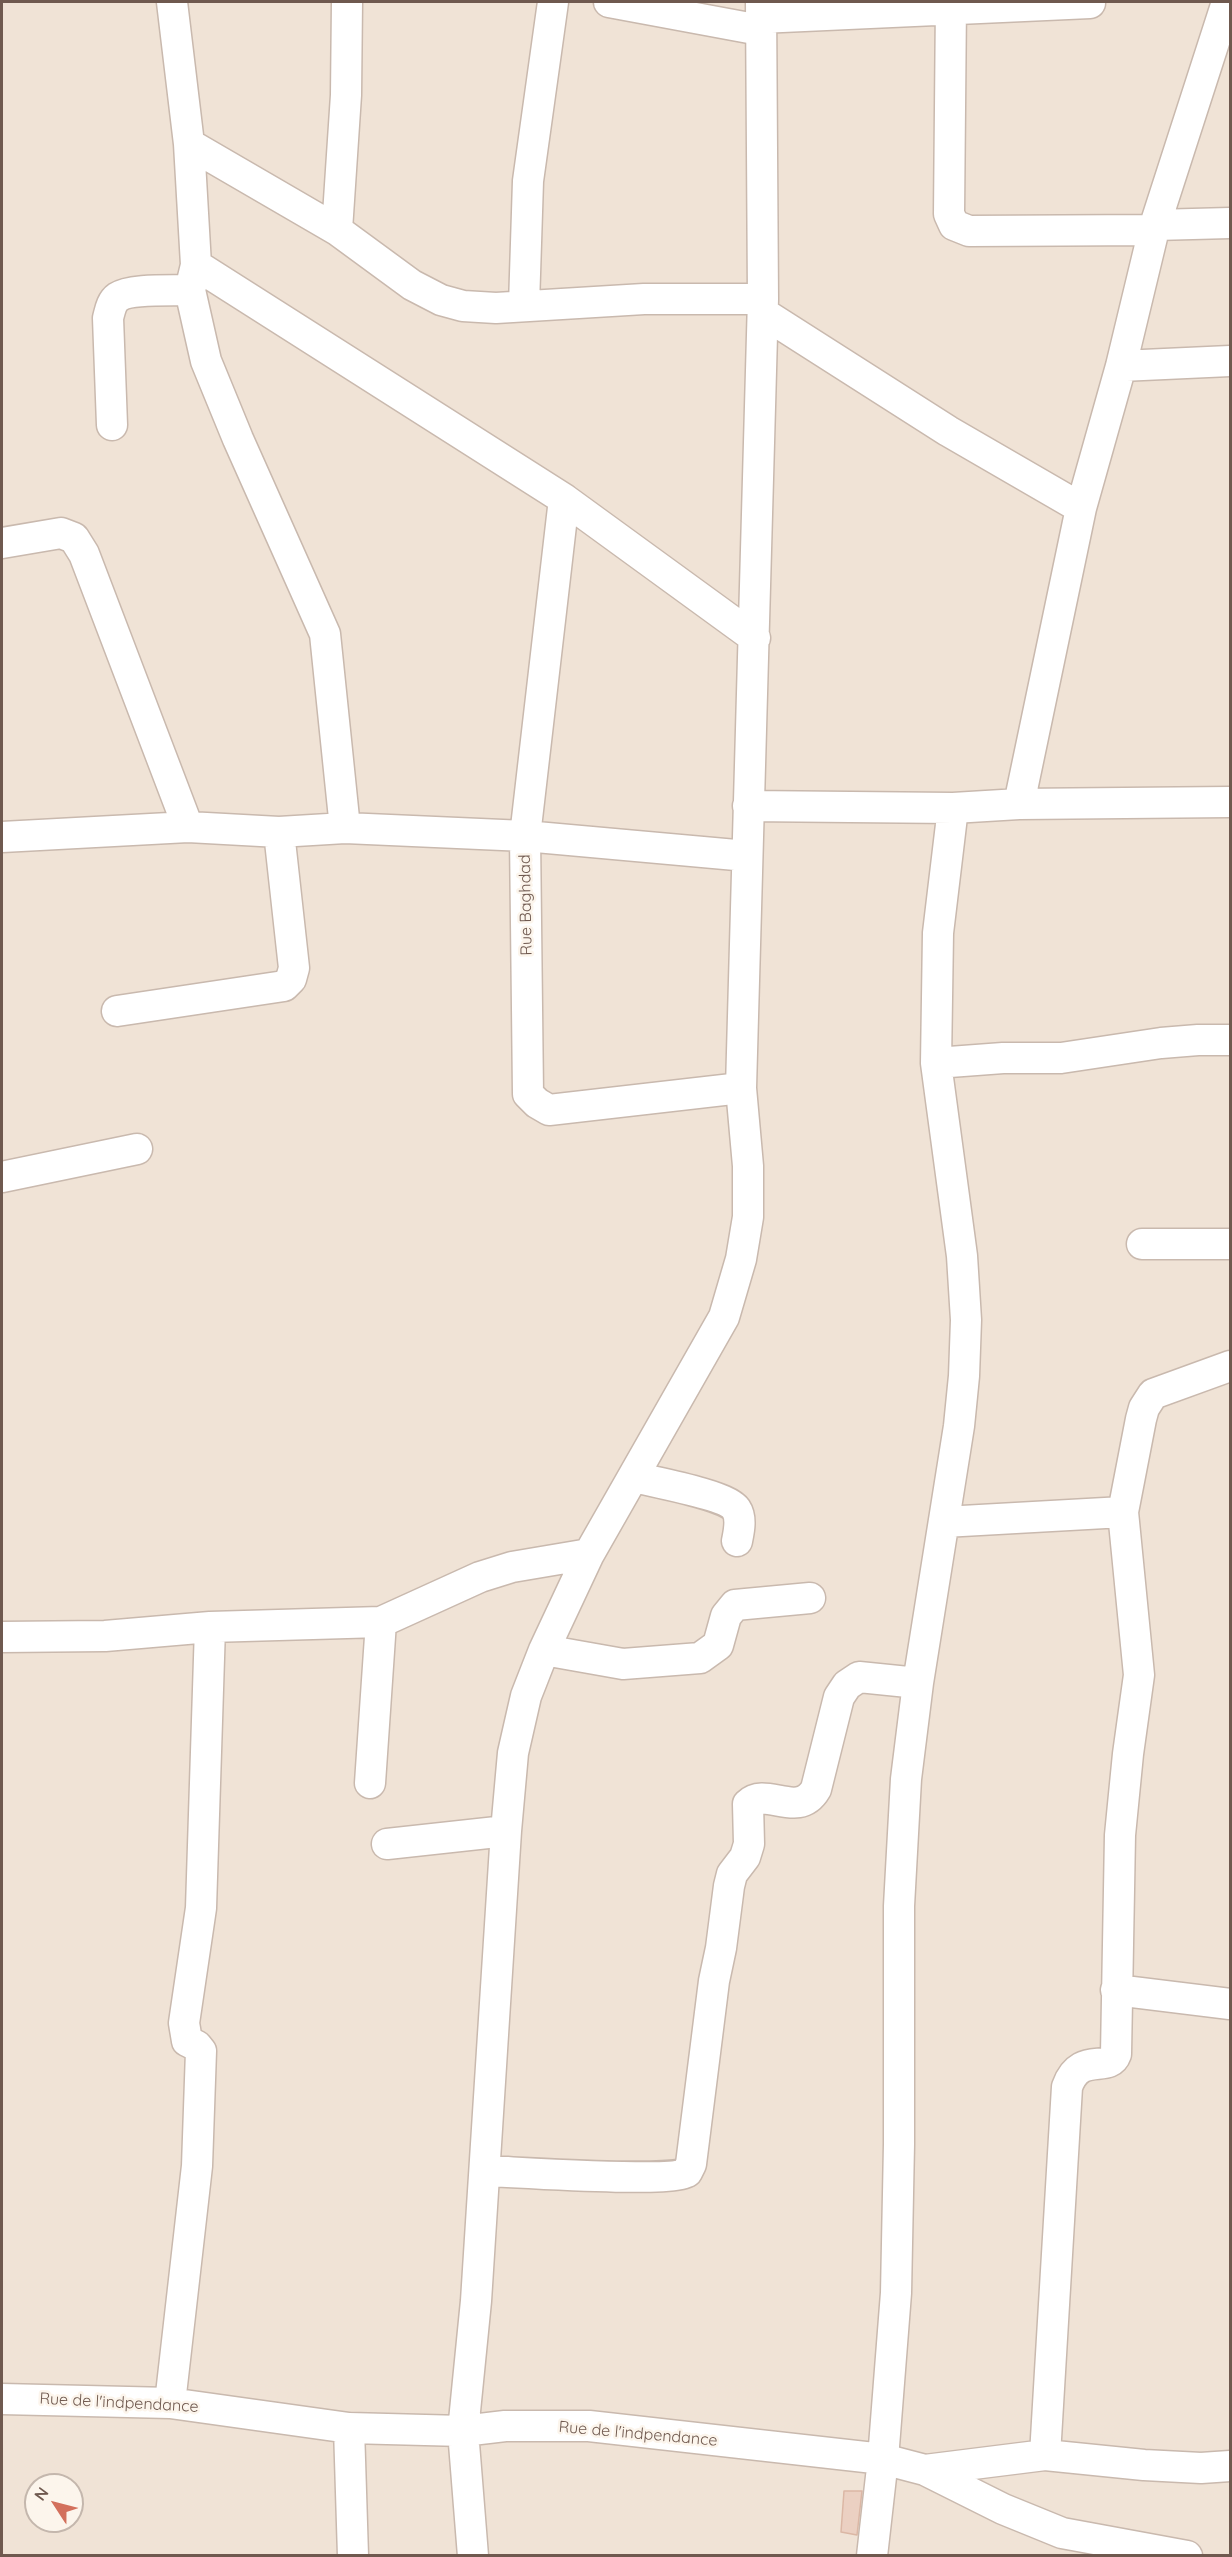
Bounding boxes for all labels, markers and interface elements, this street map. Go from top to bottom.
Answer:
street label: Rue Baghdad [516,854,536,956]
street label: Rue de l'indpendance [39,2389,199,2417]
street label: Rue de l'indpendance [558,2417,718,2451]
north arrow [24,2473,84,2533]
text: N [30,2483,53,2504]

